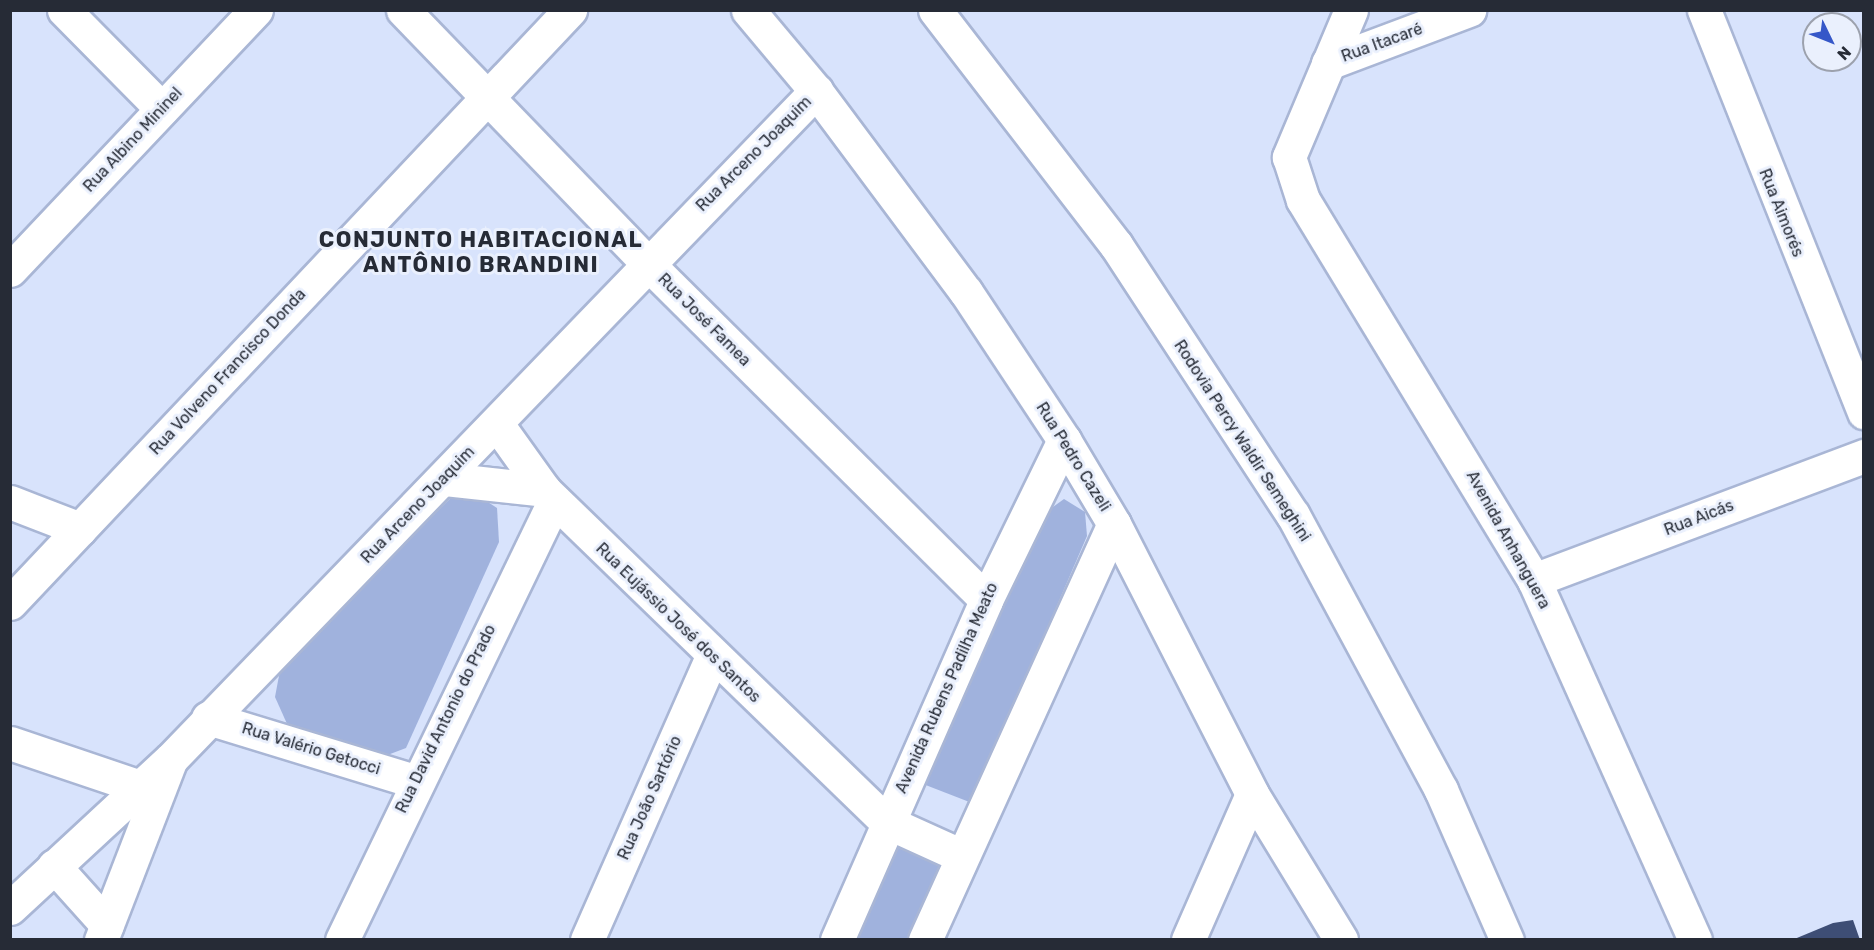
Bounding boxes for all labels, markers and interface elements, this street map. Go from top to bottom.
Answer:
north arrow [1802,12,1862,72]
street label: Rua Itacaré [1339,19,1425,67]
text: N [1833,43,1855,64]
street label: Rua Albino Mininel [79,84,187,196]
street label: Rua Arceno Joaquim [692,92,816,216]
street label: Rua Aimorés [1755,166,1807,260]
district label: CONJUNTO HABITACIONAL ANTÔNIO BRANDINI [319,226,643,278]
street label: Rua José Famea [654,270,754,370]
street label: Rua Volveno Francisco Donda [146,285,310,459]
street label: Rodovia Percy Waldir Semeghini [1169,336,1315,546]
street label: Rua Pedro Cazeli [1032,399,1114,515]
street label: Rua Arceno Joaquim [357,442,479,568]
street label: Avenida Anhanguera [1462,467,1554,613]
street label: Rua Aicás [1661,496,1737,540]
street label: Rua Eujássio José dos Santos [592,539,764,707]
street label: Avenida Rubens Padilha Meato [892,580,1002,796]
street label: Rua David Antonio do Prado [392,622,500,816]
street label: Rua Valério Getocci [239,719,383,779]
street label: Rua João Sartório [614,733,686,863]

